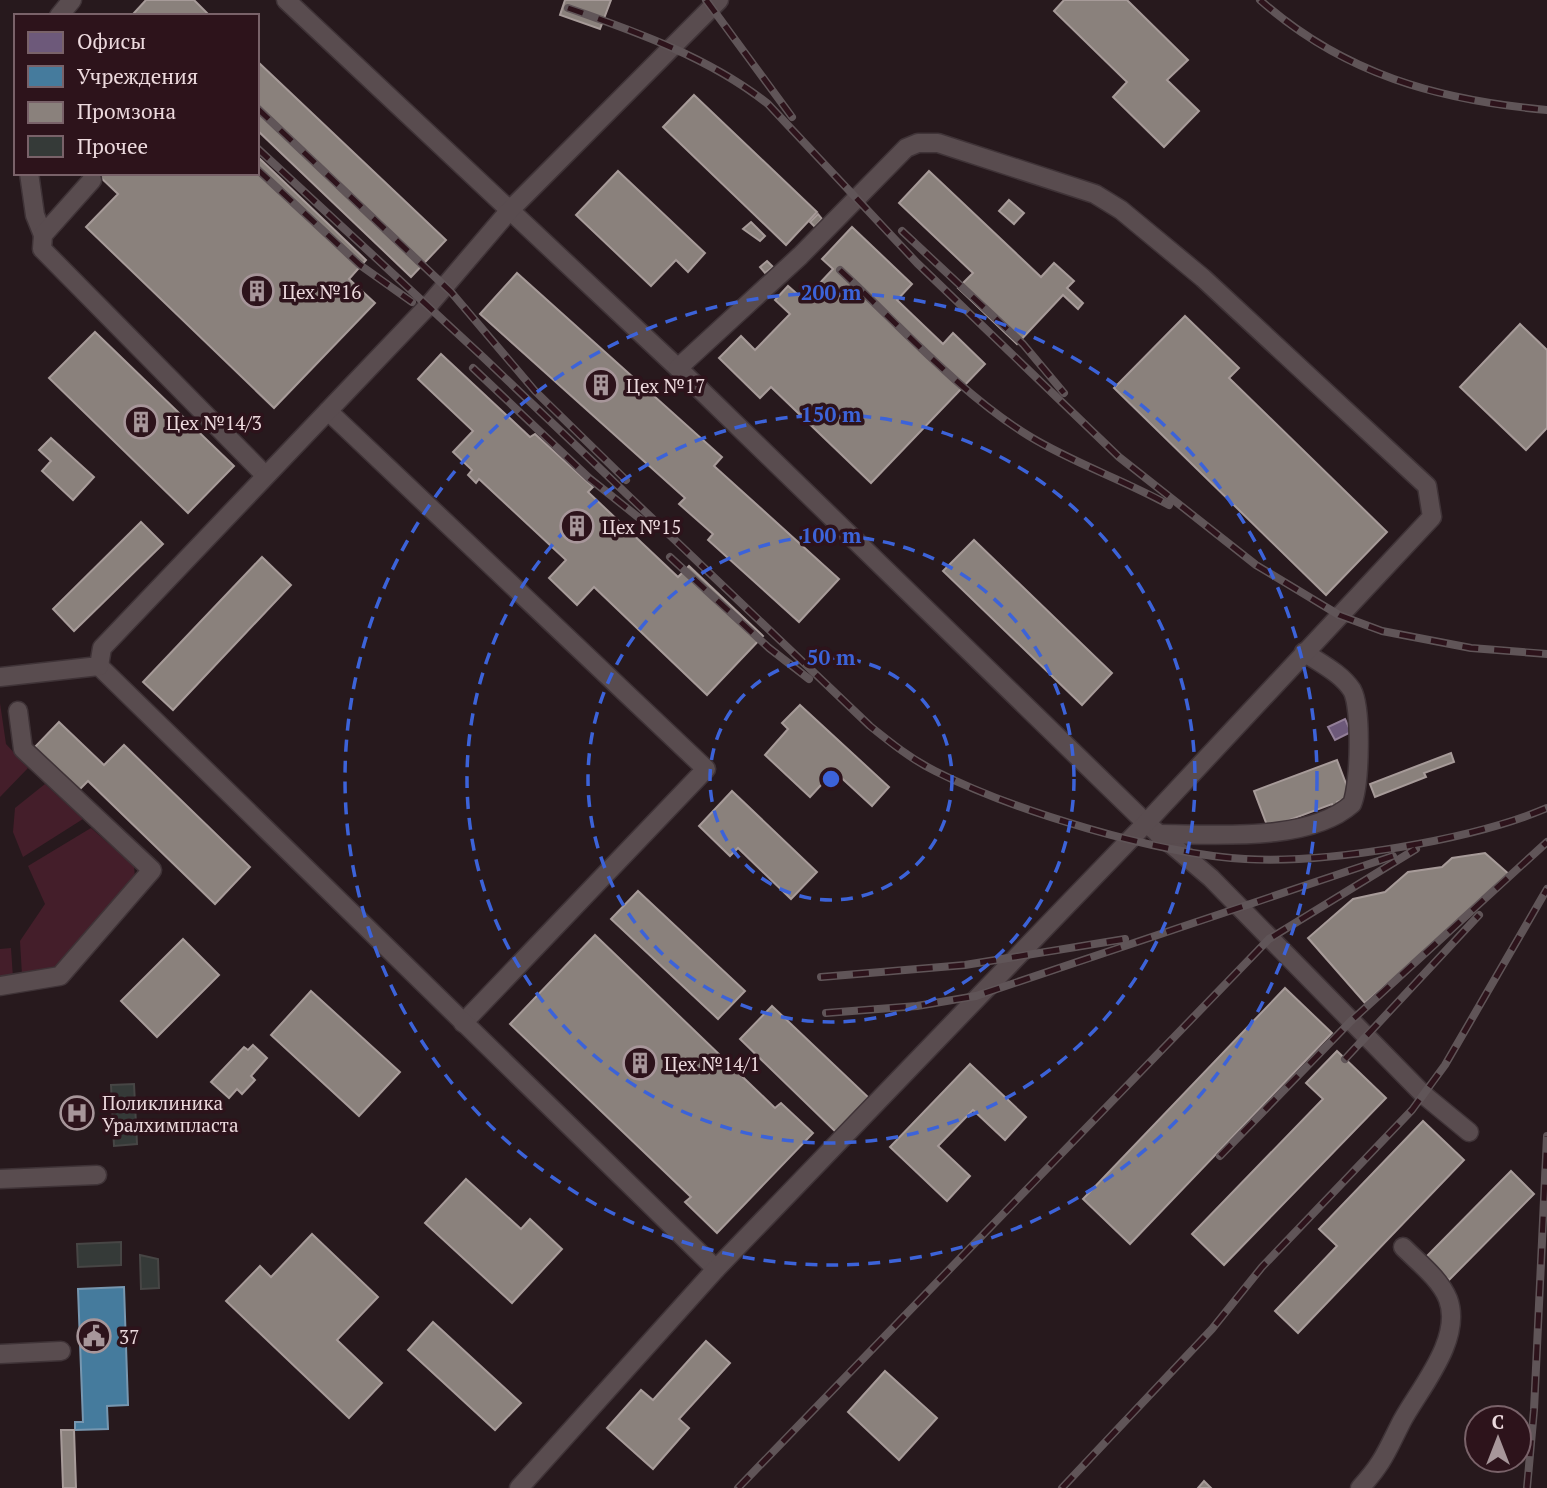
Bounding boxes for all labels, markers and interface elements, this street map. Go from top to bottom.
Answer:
legend [14,14,259,175]
text: Офисы [77,27,146,55]
text: Учреждения [77,62,198,90]
text: Промзона [77,97,176,125]
text: Прочее [77,132,148,160]
building icon: Цех №16 [238,272,276,310]
text: 200 m [801,278,862,306]
place label: Цех №16 [282,279,361,304]
building icon: Цех №17 [582,366,620,404]
place label: Цех №17 [626,373,705,398]
text: 150 m [801,400,862,428]
building icon: Цех №14/3 [122,403,160,441]
place label: Цех №14/3 [166,410,262,435]
building icon: Цех №15 [558,507,596,545]
place label: Цех №15 [602,514,681,539]
text: 100 m [801,521,862,549]
text: 50 m [807,643,856,671]
centre of rings [819,767,843,791]
building icon: Цех №14/1 [621,1044,659,1082]
place label: Цех №14/1 [664,1051,760,1076]
place label: Поликлиника Уралхимпласта [102,1090,239,1137]
hospital icon: Поликлиника Уралхимпласта [58,1094,96,1132]
public building icon: 37 [75,1317,113,1355]
place label: 37 [119,1324,139,1349]
north arrow [1463,1404,1533,1474]
text: С [1492,1409,1504,1434]

